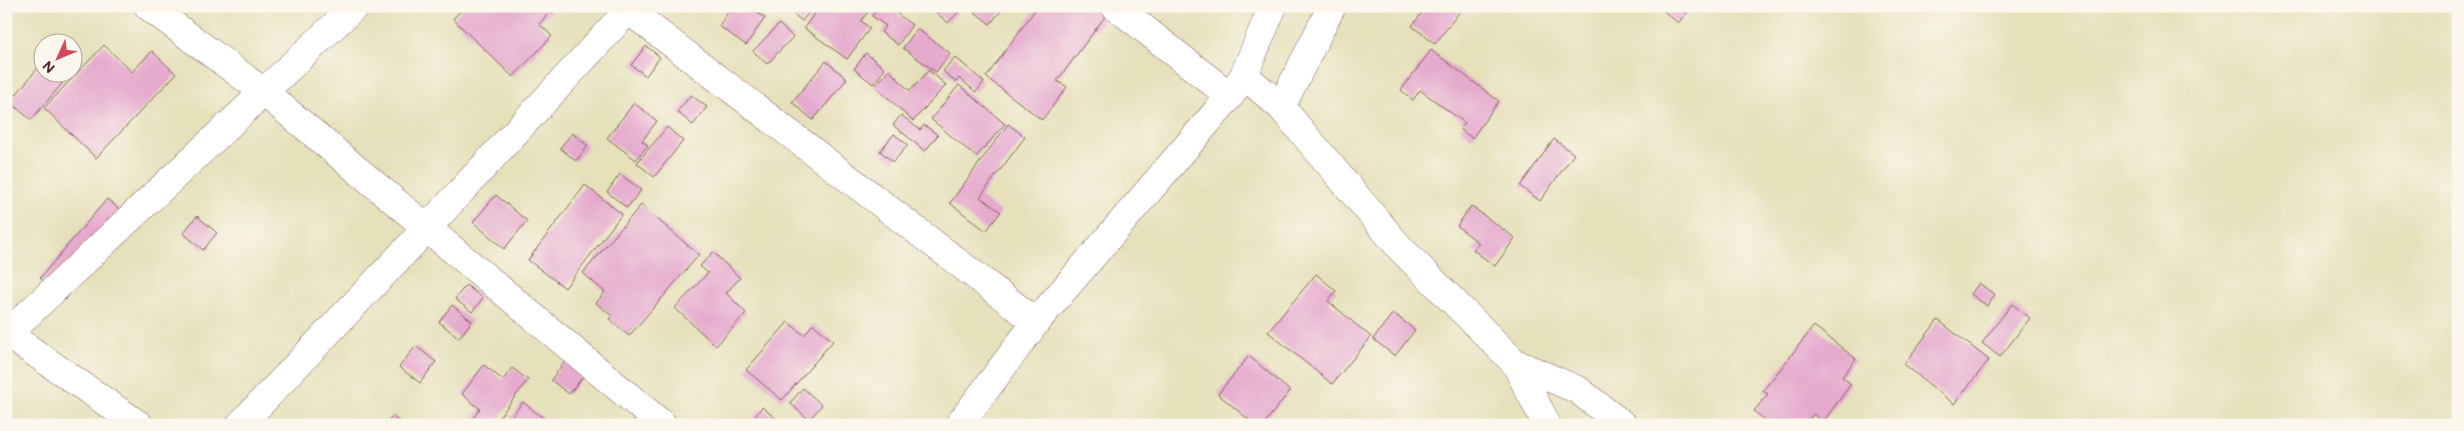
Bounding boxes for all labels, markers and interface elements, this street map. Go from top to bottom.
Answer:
north arrow [32,32,82,82]
text: N [39,57,59,76]

